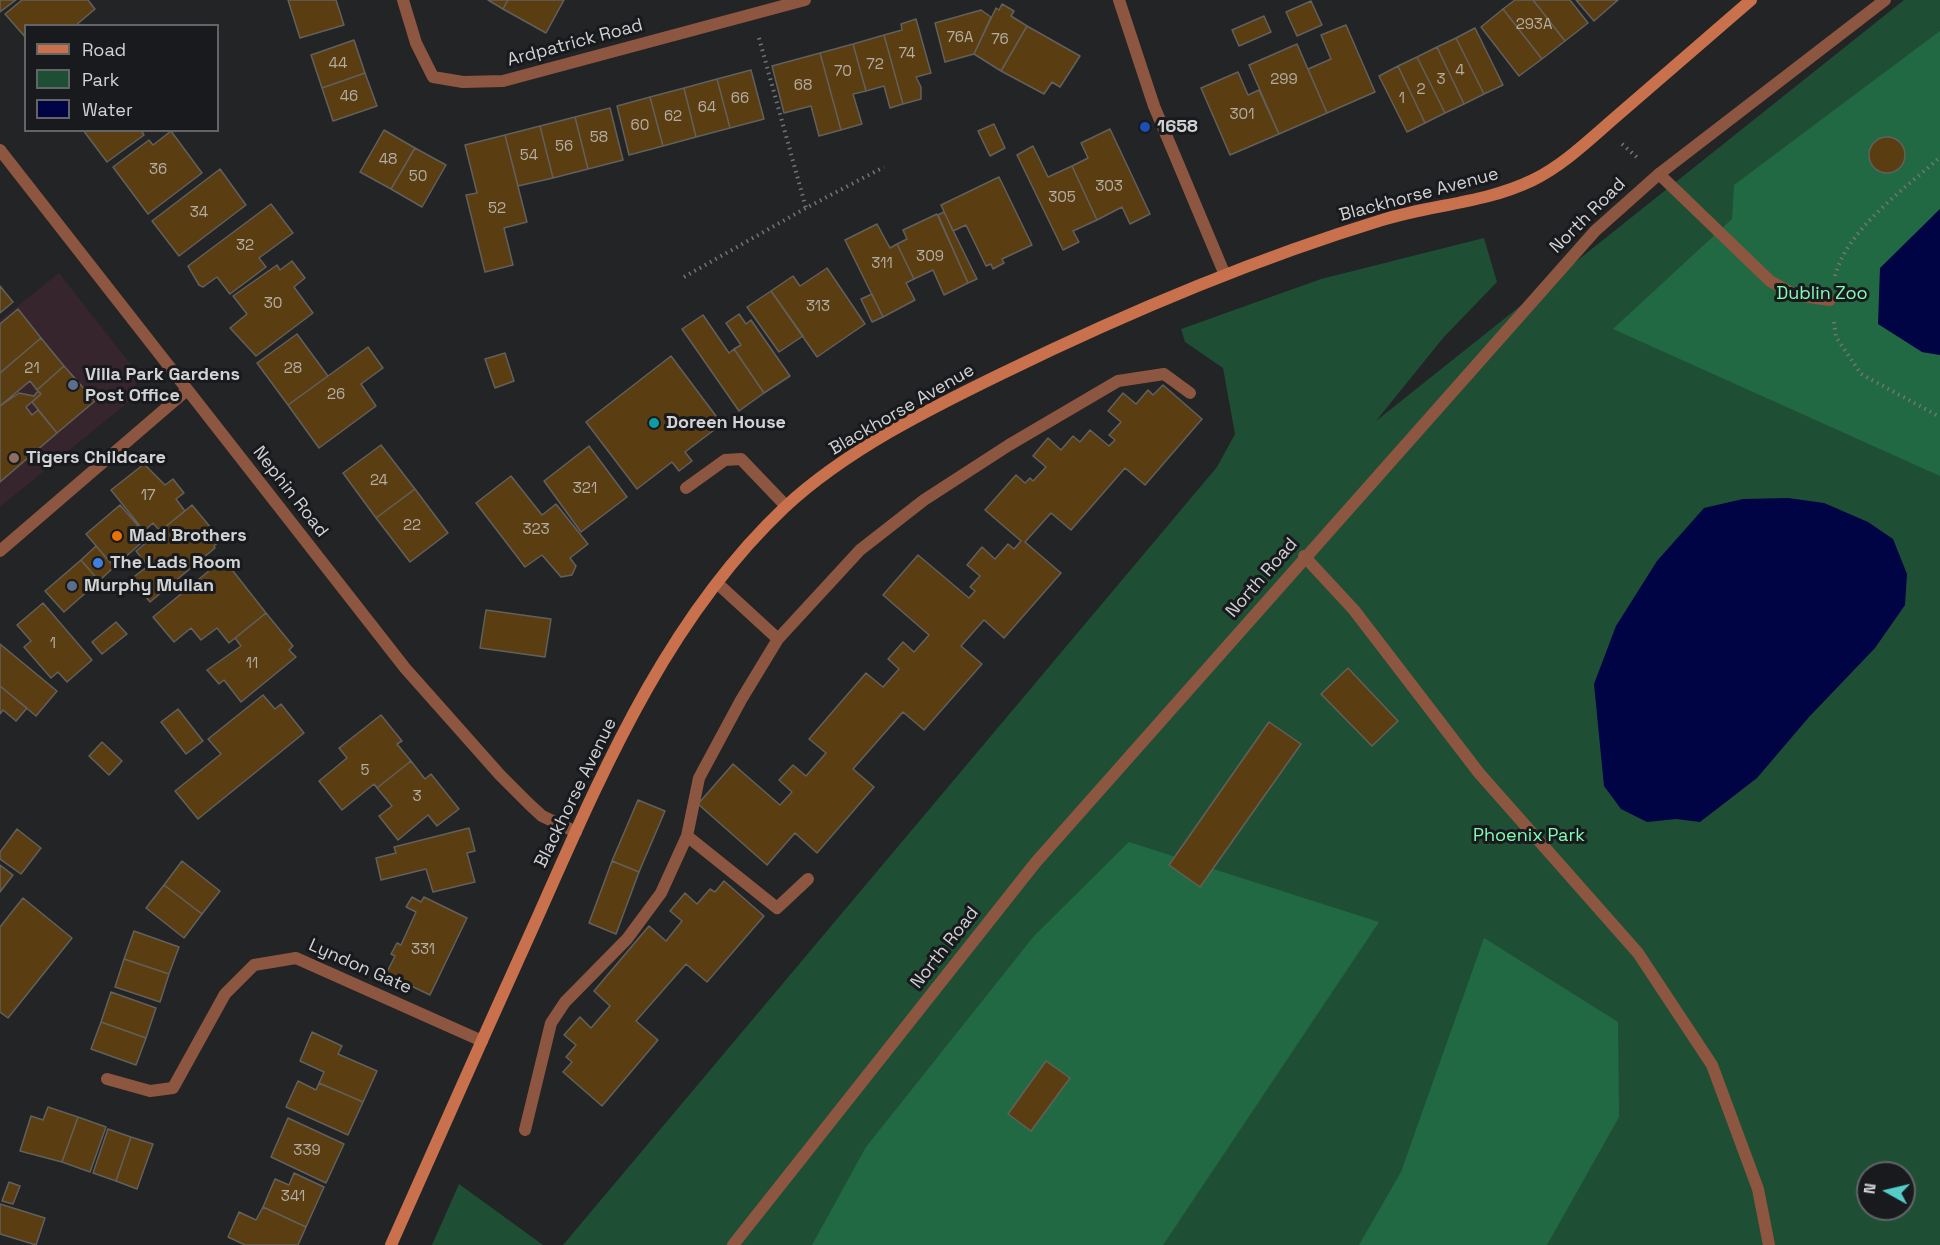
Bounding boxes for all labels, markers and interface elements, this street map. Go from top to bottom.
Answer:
street label: Ardpatrick Road [505,15,645,71]
house number: 293A [1516,16,1552,34]
legend [24,24,219,132]
house number: 76A [947,29,973,47]
house number: 76 [991,31,1009,49]
text: Road [82,38,126,61]
house number: 74 [899,45,915,63]
house number: 44 [329,55,347,73]
house number: 72 [866,56,884,74]
house number: 4 [1455,62,1465,80]
house number: 70 [834,63,852,81]
text: Park [82,68,119,91]
house number: 299 [1270,71,1298,89]
house number: 3 [1436,71,1446,89]
house number: 68 [794,77,812,95]
house number: 2 [1416,81,1426,99]
house number: 46 [340,88,358,106]
house number: 66 [731,90,749,108]
house number: 1 [1399,90,1405,108]
text: Water [82,98,133,121]
house number: 64 [698,99,716,117]
house number: 301 [1230,106,1254,124]
house number: 62 [664,108,682,126]
place label: 1658 [1157,116,1198,138]
house number: 60 [631,117,649,135]
marker: 1658 [1138,120,1152,134]
house number: 58 [590,129,608,147]
house number: 56 [555,138,573,156]
house number: 54 [520,147,538,165]
house number: 48 [379,151,397,169]
house number: 36 [149,161,167,179]
street label: Blackhorse Avenue [1337,163,1501,227]
house number: 50 [409,168,427,186]
street label: North Road [1546,174,1630,258]
house number: 303 [1095,178,1123,196]
house number: 305 [1048,189,1076,207]
house number: 52 [488,200,506,218]
house number: 34 [190,204,208,222]
house number: 32 [236,237,254,255]
house number: 309 [916,248,944,266]
house number: 311 [871,255,893,273]
park label: Dublin Zoo [1776,283,1868,305]
house number: 30 [264,295,282,313]
house number: 313 [806,298,830,316]
house number: 21 [24,360,40,378]
house number: 28 [284,360,302,378]
street label: Blackhorse Avenue [826,360,978,460]
place label: Villa Park Gardens Post Office [85,364,240,406]
marker: Villa Park Gardens Post Office [66,378,80,392]
house number: 26 [327,386,345,404]
place label: Doreen House [666,412,786,434]
marker: Doreen House [647,416,661,430]
street label: Nephin Road [248,442,332,542]
place label: Tigers Childcare [26,447,166,469]
marker: Tigers Childcare [7,451,21,465]
house number: 24 [370,472,388,490]
house number: 321 [573,480,597,498]
house number: 17 [141,487,155,505]
house number: 22 [403,517,421,535]
house number: 323 [522,521,550,539]
place label: Mad Brothers [129,525,247,547]
marker: Mad Brothers [110,529,124,543]
street label: North Road [1222,534,1302,622]
place label: The Lads Room [110,552,241,574]
marker: The Lads Room [91,556,105,570]
place label: Murphy Mullan [84,575,214,597]
marker: Murphy Mullan [65,579,79,593]
house number: 1 [50,635,56,653]
house number: 11 [246,655,258,673]
street label: Blackhorse Avenue [530,715,622,871]
house number: 5 [361,762,369,780]
house number: 3 [412,788,422,806]
park label: Phoenix Park [1473,825,1585,847]
street label: North Road [906,903,984,993]
street label: Lyndon Gate [305,935,415,999]
house number: 331 [411,941,435,959]
house number: 339 [293,1142,321,1160]
north arrow [1856,1161,1916,1221]
text: N [1859,1182,1881,1195]
house number: 341 [281,1188,305,1206]

